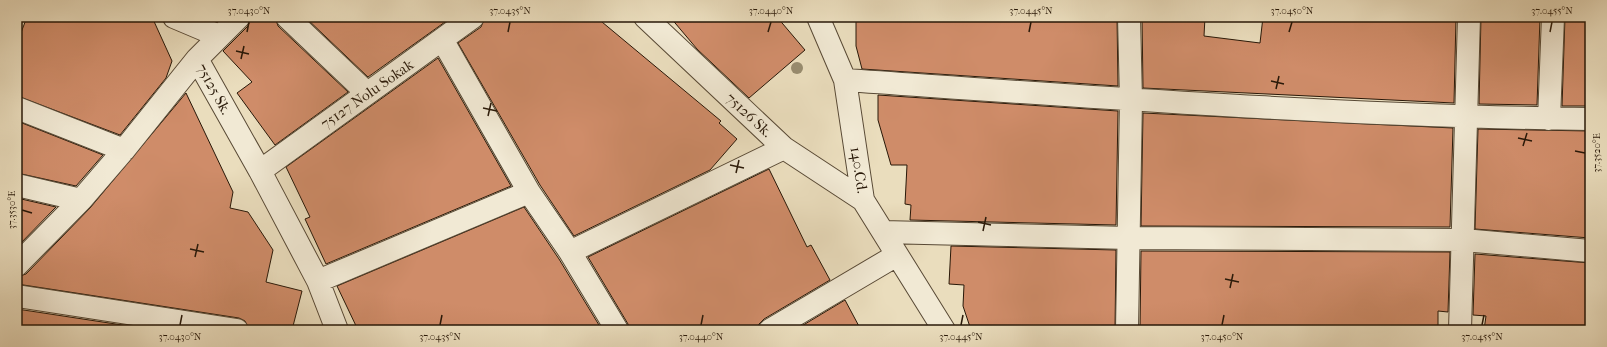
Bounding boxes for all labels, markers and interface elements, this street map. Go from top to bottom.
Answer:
text: 37.0430°N [228,5,271,17]
text: 37.0435°N [489,5,531,17]
text: 37.0440°N [749,5,794,17]
text: 37.0445°N [1009,5,1053,17]
text: 37.0450°N [1271,5,1314,17]
text: 37.0455°N [1531,5,1573,17]
street label: 75127 Nolu Sokak [317,55,417,133]
street label: 75125 Sk. [193,61,235,118]
street label: 75126 Sk. [722,89,776,141]
text: 37.3520°E [1591,133,1603,173]
street label: 140.Cd. [846,146,872,194]
text: 37.3530°E [6,191,18,229]
text: 37.0430°N [159,331,202,343]
text: 37.0435°N [419,331,461,343]
text: 37.0440°N [679,331,724,343]
text: 37.0445°N [939,331,983,343]
text: 37.0450°N [1201,331,1244,343]
text: 37.0455°N [1461,331,1503,343]

